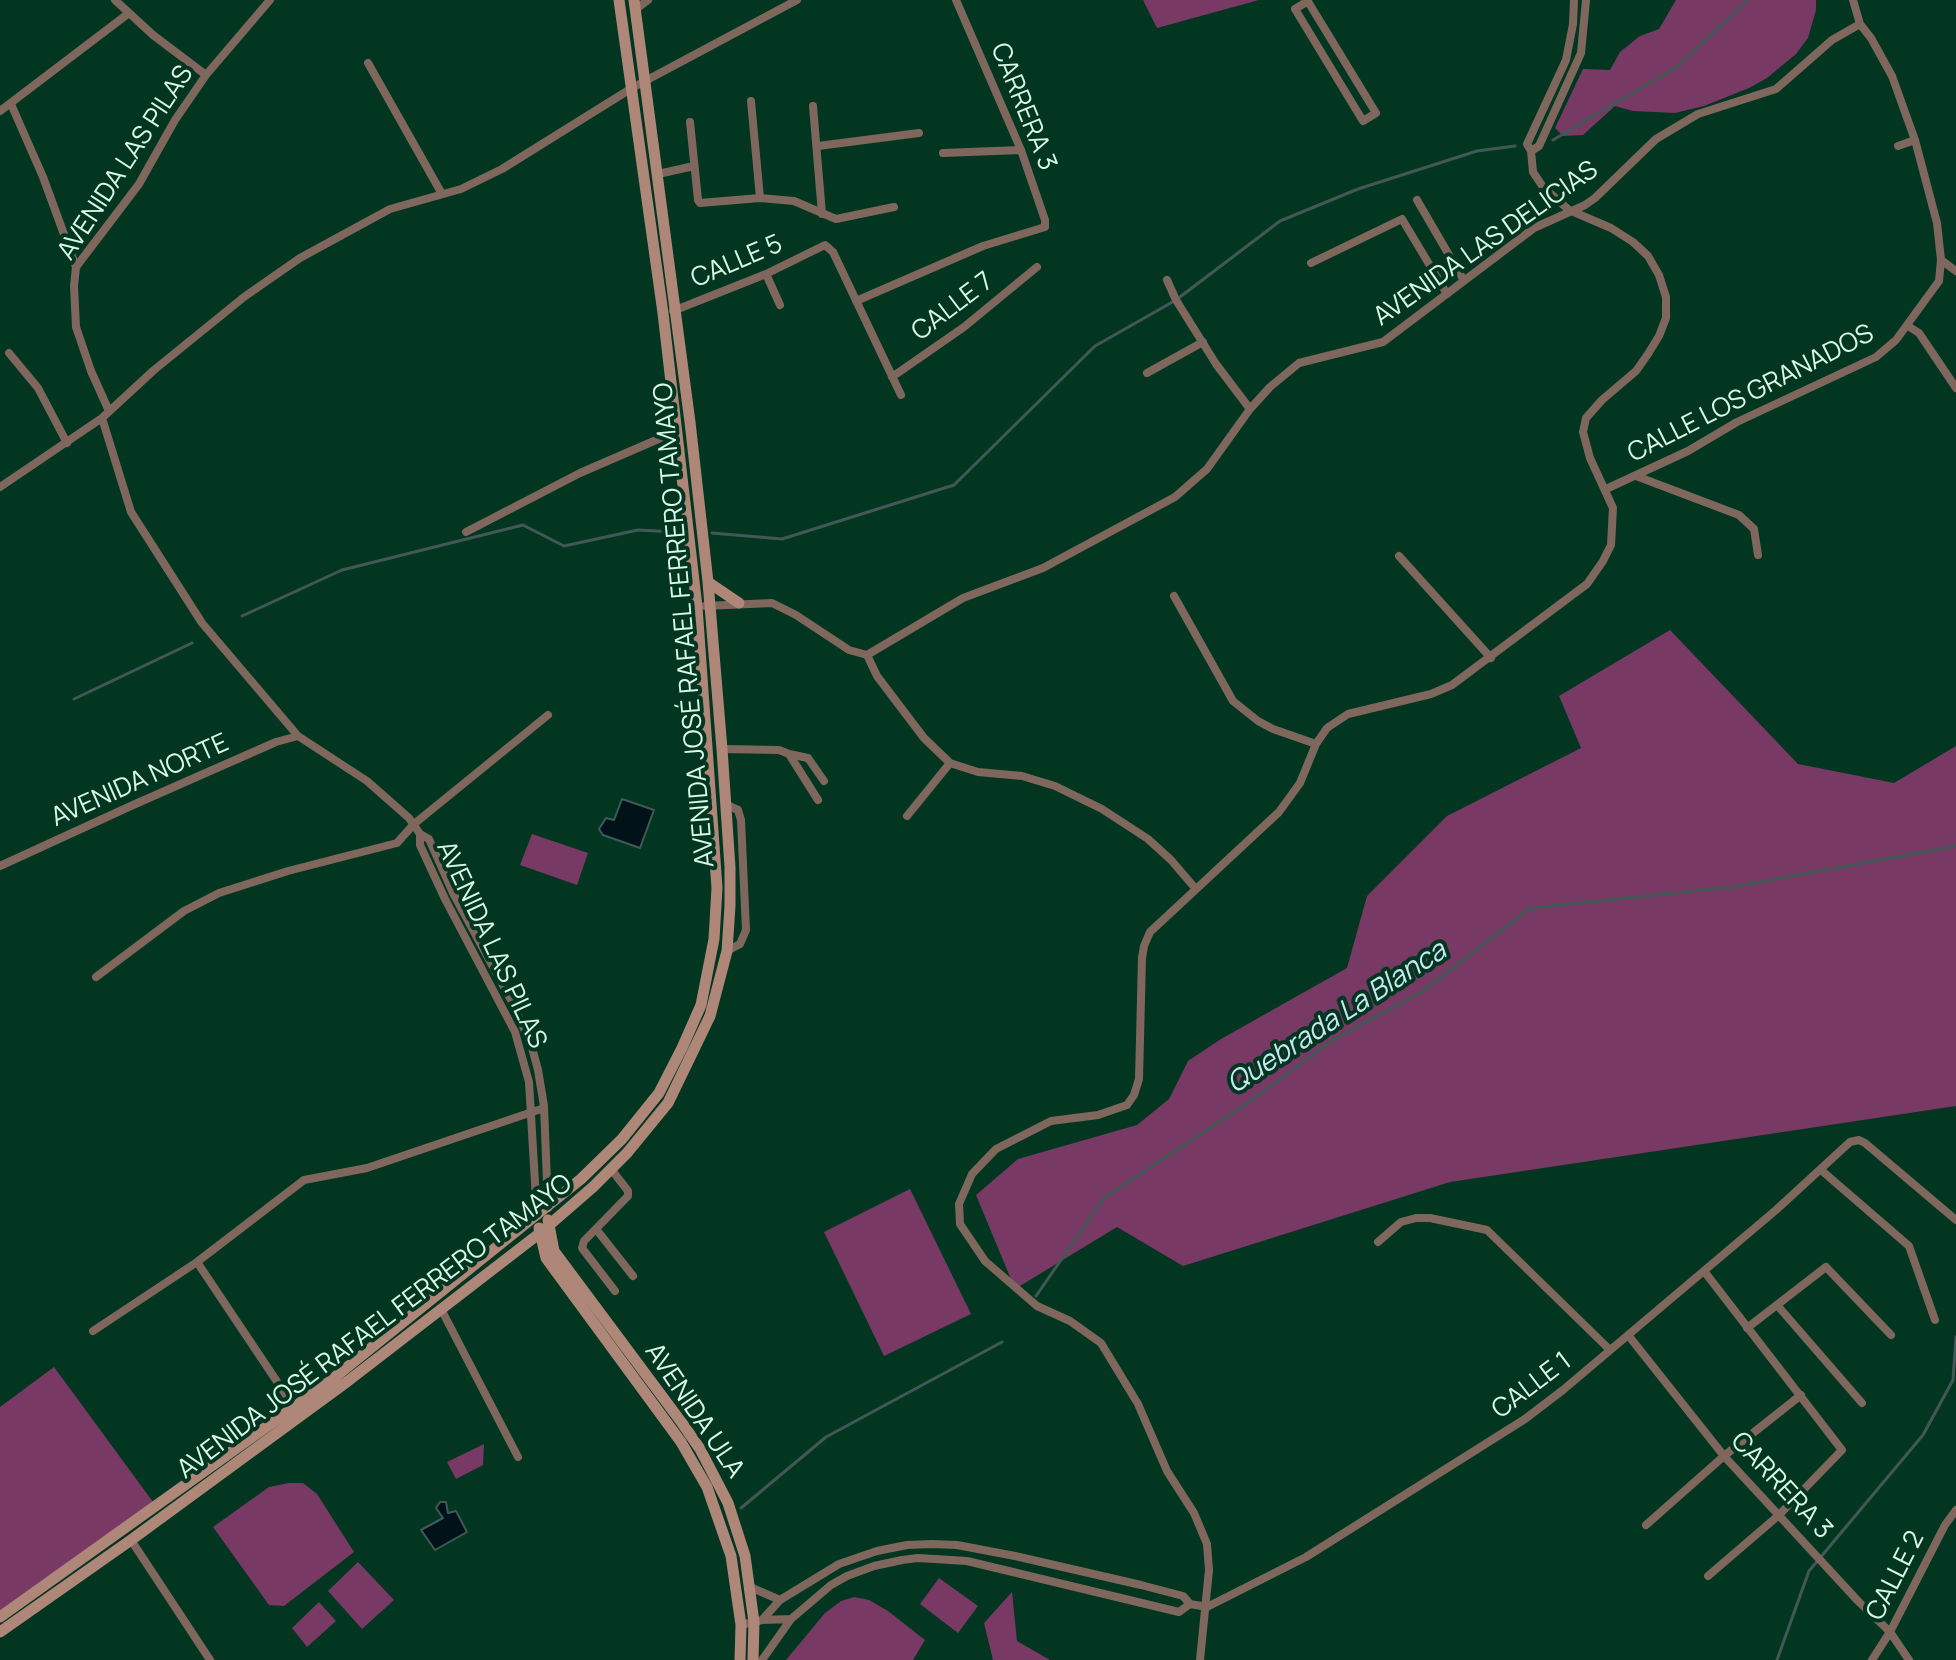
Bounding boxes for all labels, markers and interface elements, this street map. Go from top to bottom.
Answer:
street label: CARRERA 3 [983,39,1063,175]
street label: AVENIDA LAS PILAS [52,60,200,266]
street label: AVENIDA LAS DELICIAS [1368,155,1604,333]
street label: CALLE 5 [687,229,787,295]
street label: CALLE 7 [906,266,1000,348]
street label: CALLE LOS GRANADOS [1623,318,1879,470]
street label: AVENIDA JOSÉ RAFAEL FERRERO TAMAYO [648,381,722,869]
street label: AVENIDA NORTE [46,728,234,834]
street label: AVENIDA LAS PILAS [429,836,553,1054]
water label: Quebrada La Blanca [1221,935,1453,1101]
street label: AVENIDA JOSÉ RAFAEL FERRERO TAMAYO [171,1168,579,1486]
street label: AVENIDA ULA [638,1338,750,1484]
street label: CALLE 1 [1486,1346,1578,1426]
street label: CARRERA 3 [1724,1426,1838,1546]
street label: CALLE 2 [1860,1526,1932,1626]

